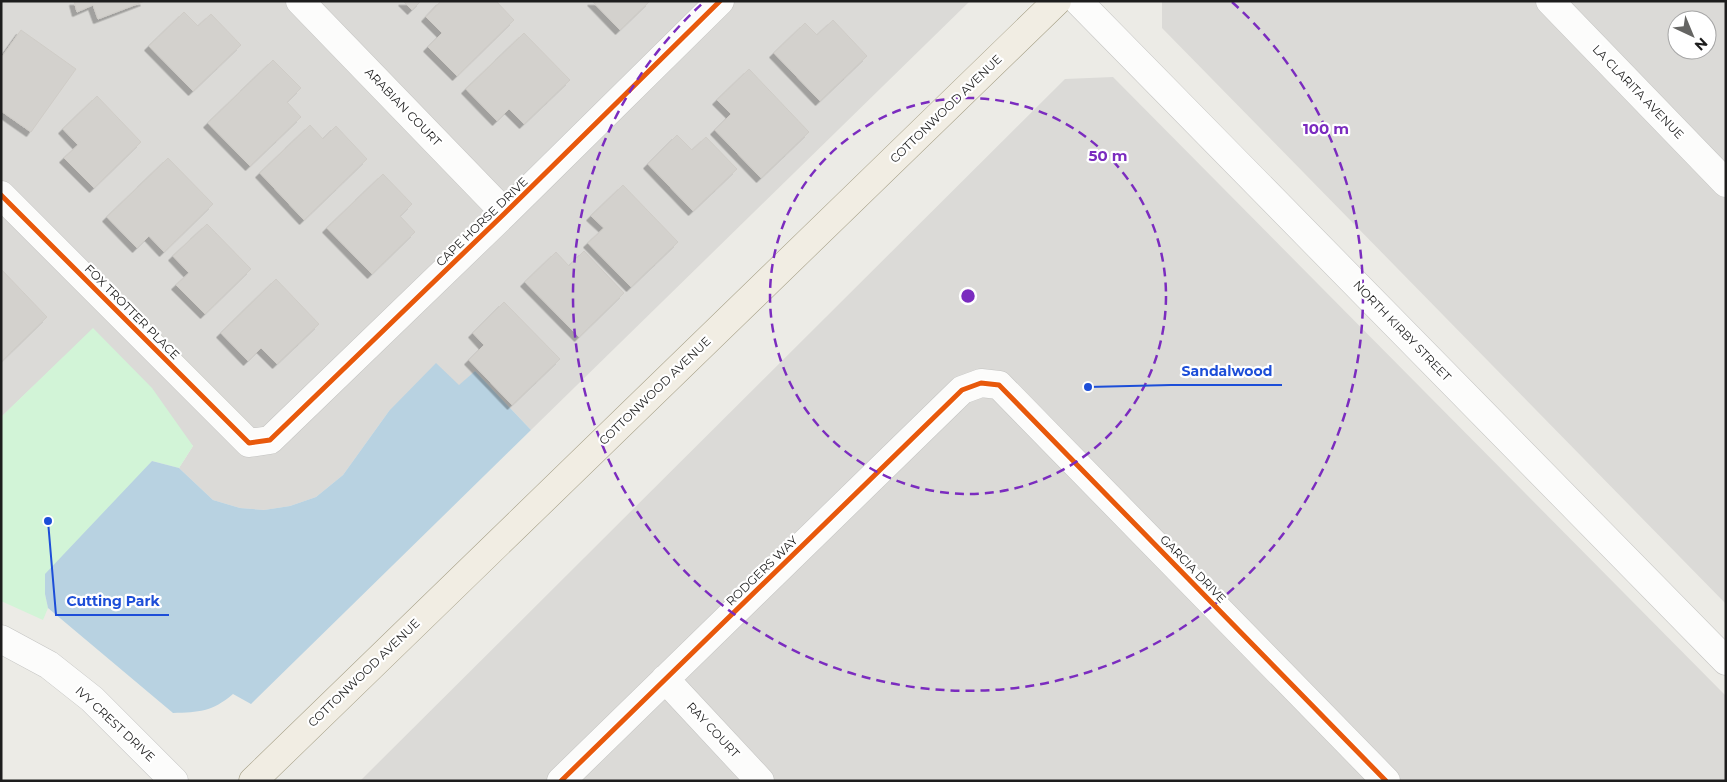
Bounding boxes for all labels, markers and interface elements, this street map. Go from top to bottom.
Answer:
north arrow [1667,10,1717,60]
text: N [1691,34,1711,55]
street label: LA CLARITA AVENUE [1589,41,1687,142]
street label: COTTONWOOD AVENUE [887,51,1005,166]
street label: ARABIAN COURT [362,64,445,149]
text: 100 m [1303,119,1349,138]
text: 50 m [1088,146,1128,165]
street label: CAPE HORSE DRIVE [433,174,531,269]
street label: FOX TROTTER PLACE [82,261,183,362]
street label: NORTH KIRBY STREET [1350,277,1454,384]
centre of rings [959,287,977,305]
street label: COTTONWOOD AVENUE [596,333,714,448]
callout: Sandalwood [1171,356,1282,385]
text: Sandalwood [1182,362,1272,380]
street label: RODGERS WAY [723,532,801,609]
street label: GARCIA DRIVE [1157,532,1230,606]
callout: Cutting Park [56,586,169,615]
text: Cutting Park [66,592,160,610]
street label: COTTONWOOD AVENUE [305,615,423,730]
street label: IVY CREST DRIVE [72,683,158,764]
street label: RAY COURT [684,699,743,761]

